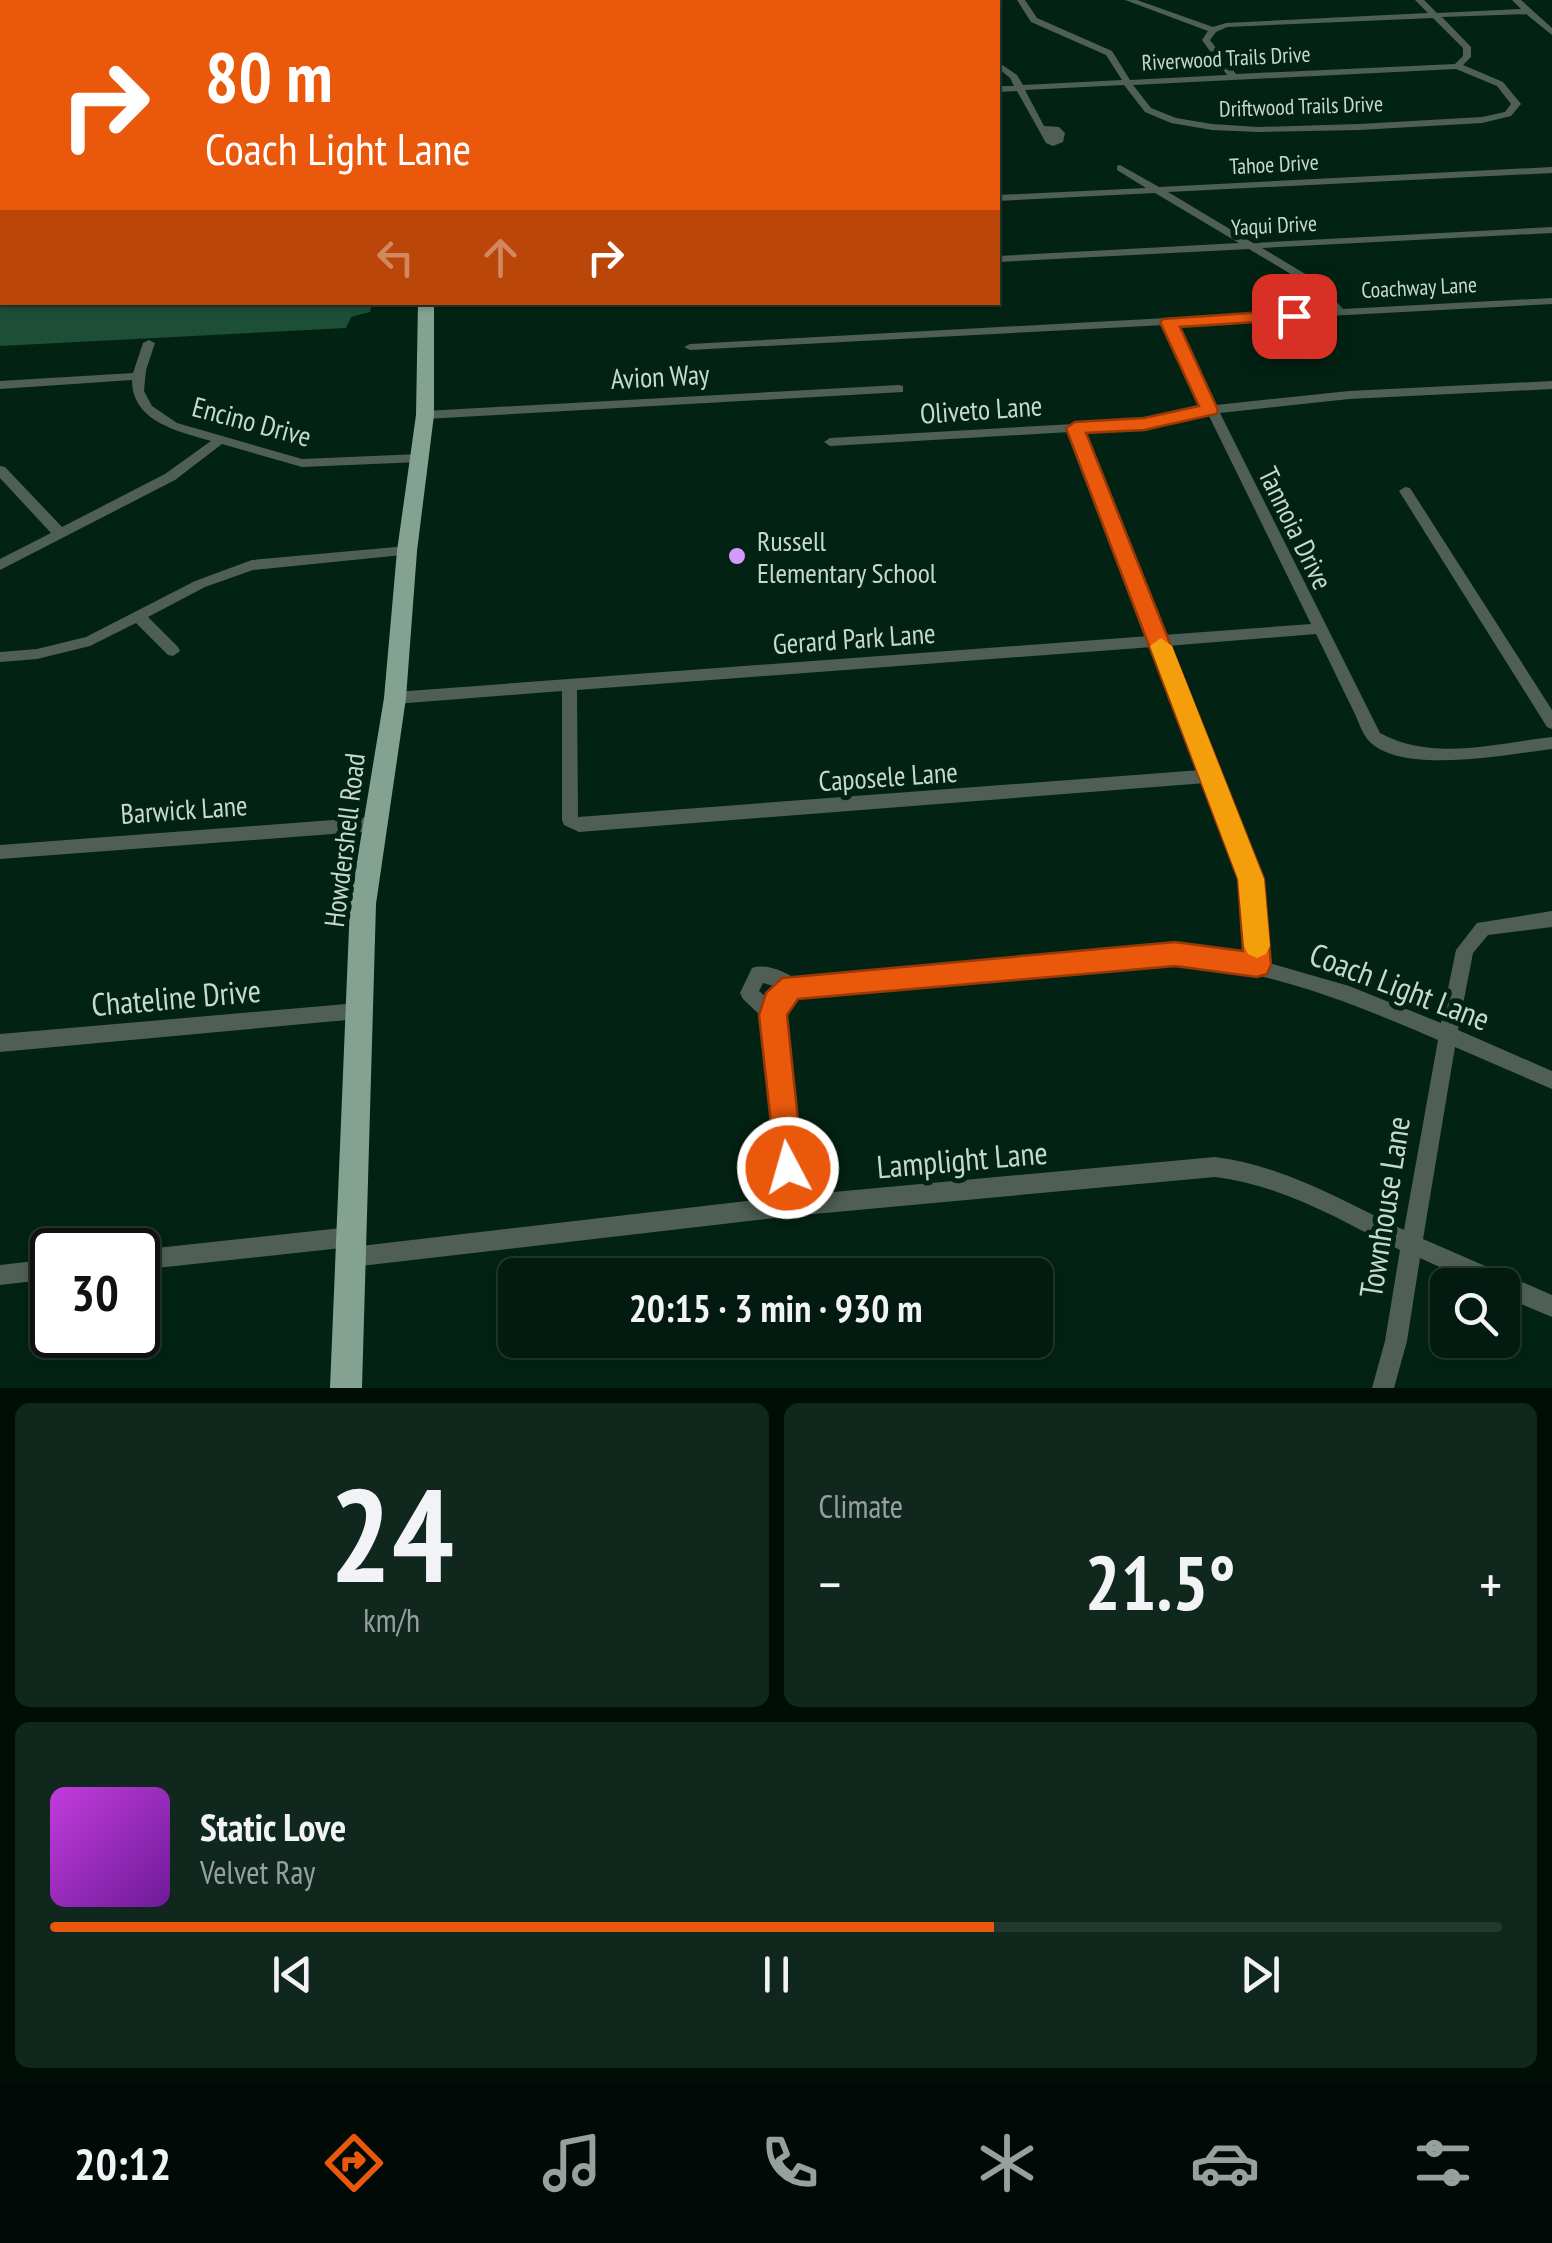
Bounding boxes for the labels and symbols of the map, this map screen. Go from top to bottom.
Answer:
street label: Riverwood Trails Drive [1141,40,1311,76]
street label: Driftwood Trails Drive [1219,89,1383,123]
street label: Tahoe Drive [1228,148,1320,180]
street label: Yaqui Drive [1230,209,1318,241]
street label: Coachway Lane [1360,270,1478,304]
pin [1252,274,1337,359]
street label: Avion Way [610,355,711,397]
street label: Oliveto Lane [919,386,1043,432]
street label: Encino Drive [189,387,315,455]
street label: Tannoia Drive [1250,461,1342,595]
place label: Russell Elementary School [757,522,937,591]
marker: Russell Elementary School [726,545,748,567]
street label: Gerard Park Lane [771,614,937,662]
street label: Howdershell Road [315,751,373,929]
street label: Caposele Lane [817,753,959,799]
street label: Barwick Lane [119,786,249,832]
street label: Coach Light Lane [1304,932,1496,1040]
street label: Chateline Drive [90,969,262,1025]
street label: Townhouse Lane [1349,1113,1419,1301]
position arrow [736,1116,840,1220]
street label: Lamplight Lane [875,1131,1049,1187]
speed limit sign: 30 [30,1228,160,1358]

